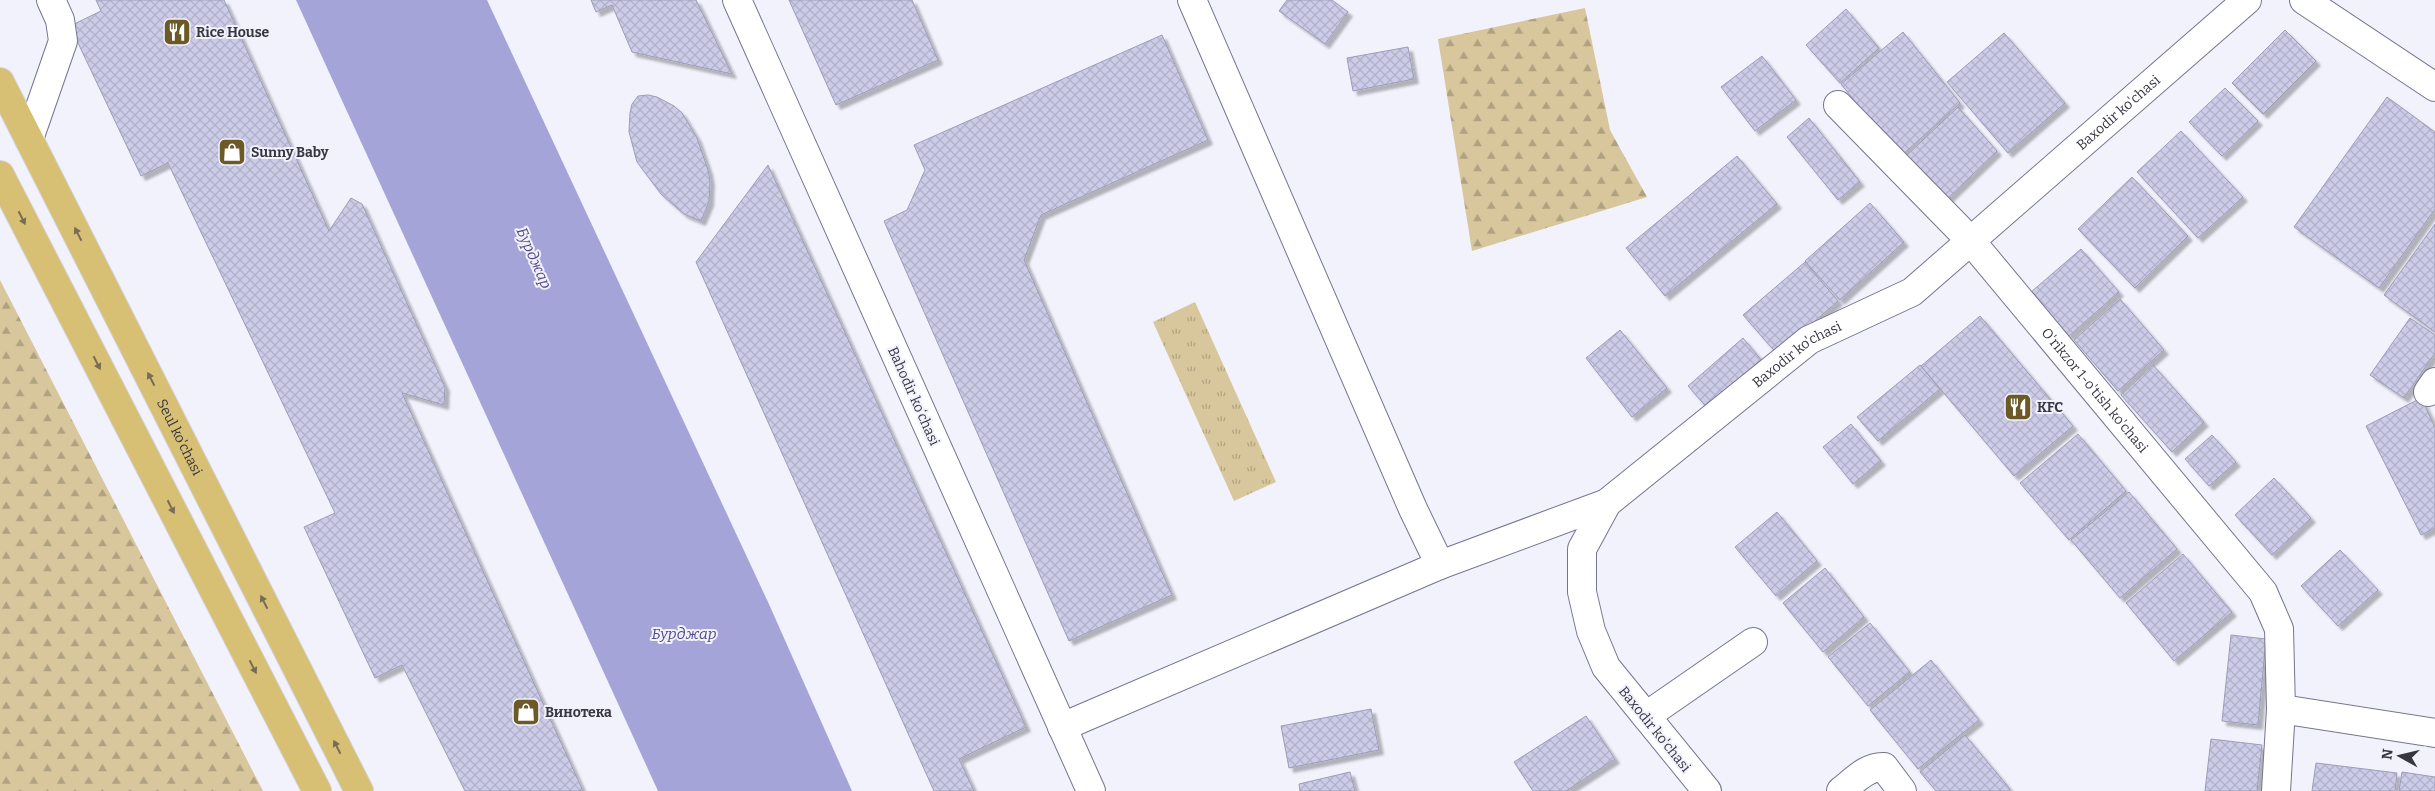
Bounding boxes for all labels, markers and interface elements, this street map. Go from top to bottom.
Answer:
restaurant icon: Rice House [162,17,192,47]
place label: Rice House [196,24,270,41]
street label: Baxodir ko'chasi [2073,72,2164,154]
shop icon: Sunny Baby [217,137,247,167]
place label: Sunny Baby [251,144,329,161]
one-way arrow [18,211,26,225]
water label: Бурджар [513,225,556,292]
one-way arrow [74,227,82,242]
street label: Baxodir ko'chasi [1749,318,1844,391]
street label: O'rikzor 1-o'tish ko'chasi [2038,324,2151,456]
street label: Bahodir koʻchasi [884,344,943,448]
one-way arrow [93,355,101,370]
one-way arrow [147,372,155,387]
restaurant icon: KFC [2003,392,2033,422]
street label: Seul ko'chasi [153,396,206,478]
place label: KFC [2037,399,2063,416]
one-way arrow [167,500,175,514]
one-way arrow [260,595,268,610]
water label: Бурджар [652,625,717,643]
one-way arrow [249,660,257,674]
street label: Baxodir ko'chasi [1615,683,1694,775]
shop icon: Винотека [511,697,541,727]
place label: Винотека [545,704,612,721]
north arrow [2375,731,2425,781]
one-way arrow [333,740,341,755]
text: N [2378,748,2397,761]

